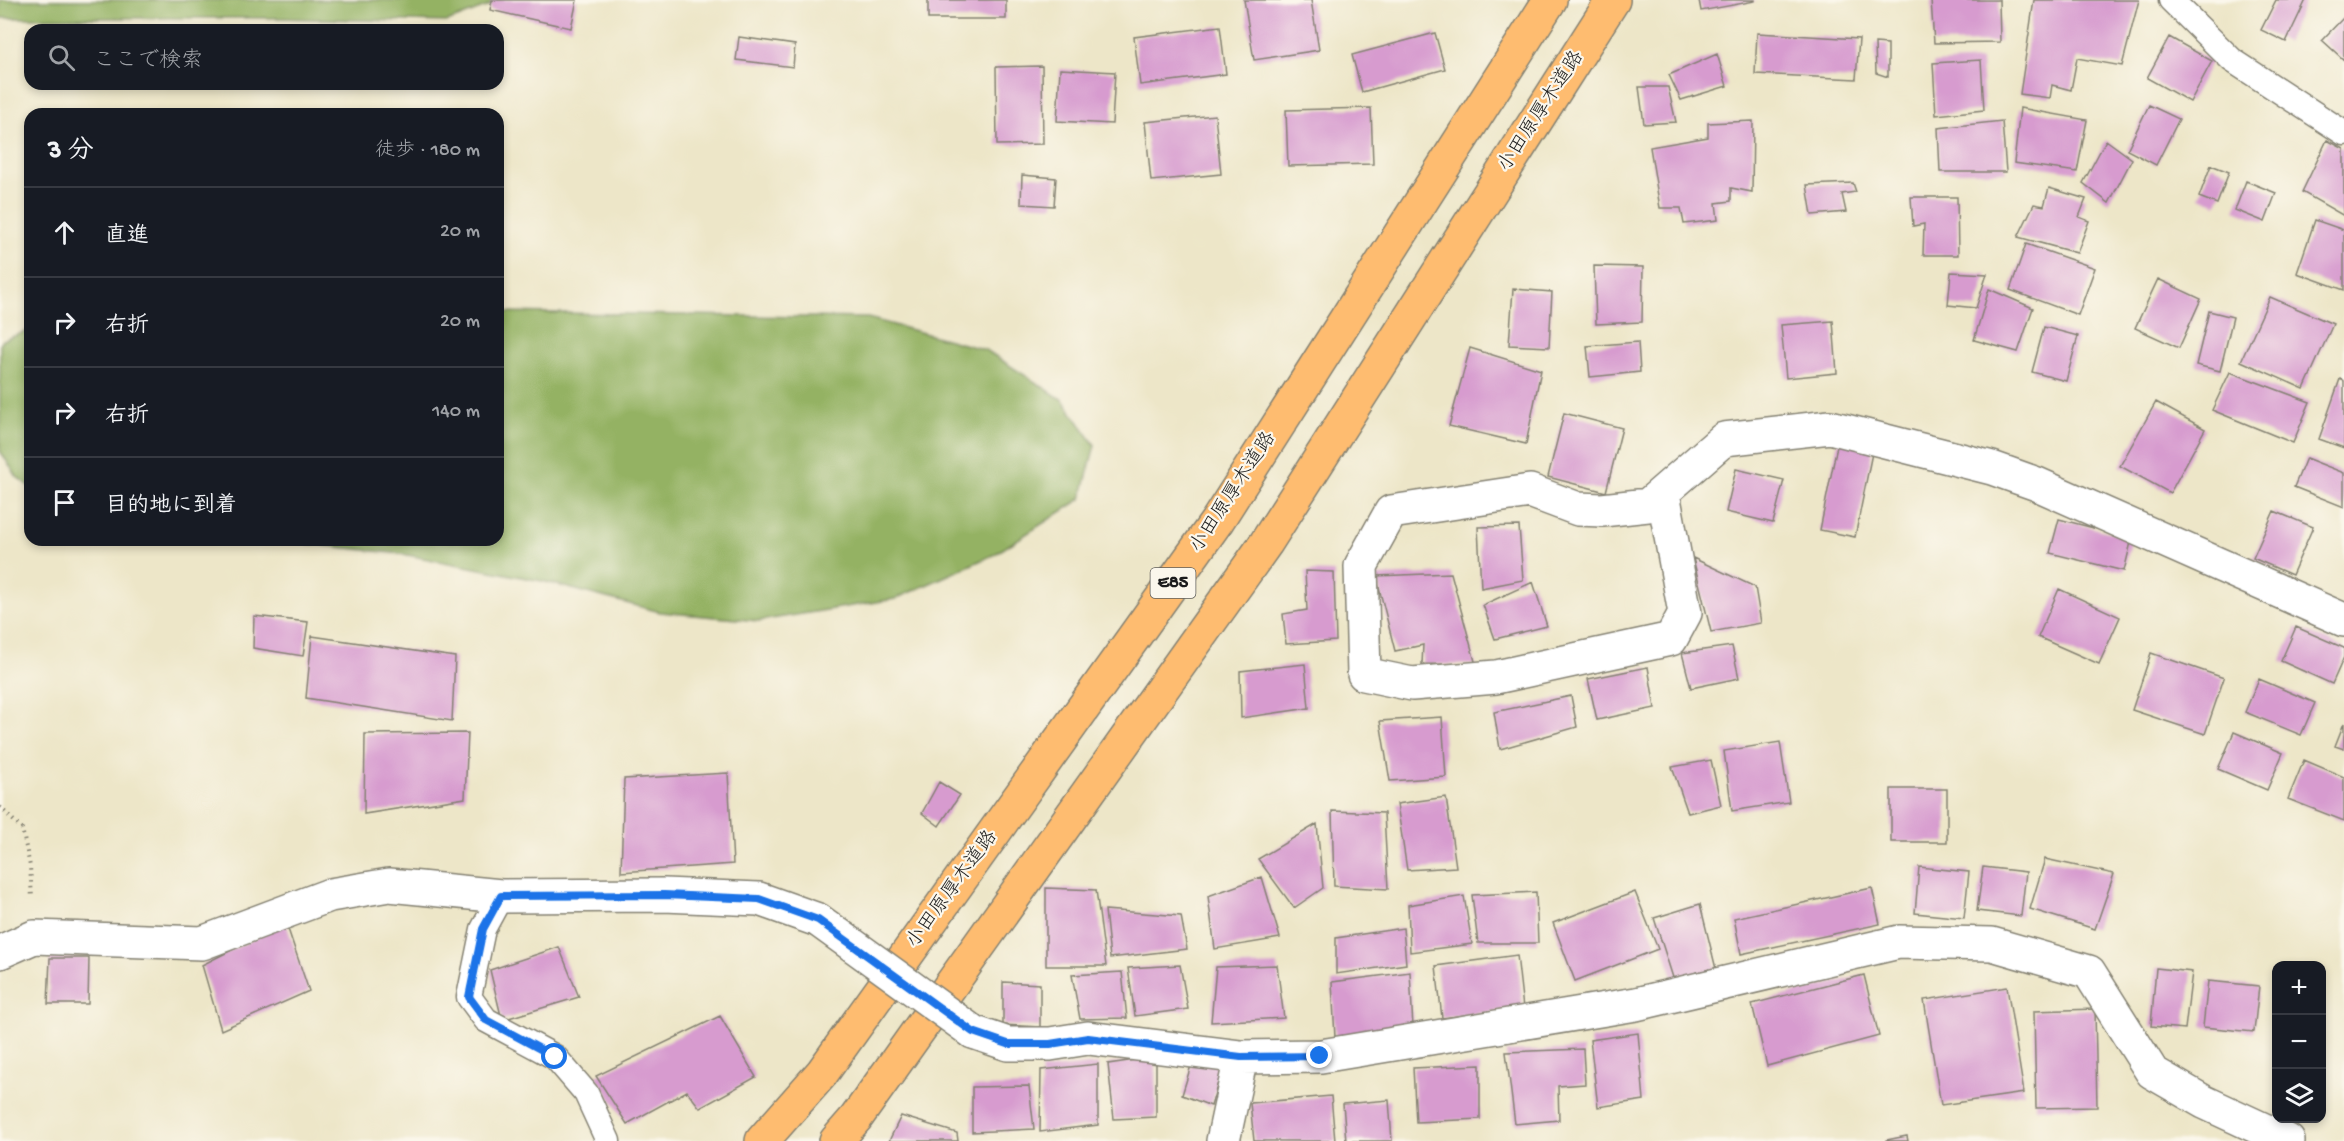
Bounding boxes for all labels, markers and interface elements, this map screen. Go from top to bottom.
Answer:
search box [24,24,504,90]
icon: search [45,41,78,74]
street label: 小田原厚木道路 [1493,46,1590,177]
text: ここで検索 [93,49,203,75]
text: 3 分 [48,137,94,168]
text: 徒歩 · 180 m [375,140,480,163]
icon: ahead [48,216,81,249]
text: 20 m [440,221,480,244]
text: 直進 [105,224,149,250]
icon: right [48,306,81,339]
text: 20 m [440,311,480,334]
text: 右折 [105,314,149,340]
icon: right [48,396,81,429]
text: 140 m [432,401,480,424]
text: 右折 [105,404,149,430]
street label: 小田原厚木道路 [1185,427,1282,558]
icon: arrive [48,486,81,519]
text: 目的地に到着 [105,494,237,520]
road number: E85 [1150,568,1196,598]
street label: 小田原厚木道路 [901,825,1003,953]
map controls [2272,961,2326,1123]
button: + [2272,961,2326,1015]
button: − [2272,1015,2326,1069]
route end [1306,1042,1332,1068]
route start [541,1043,567,1069]
button: layers [2272,1069,2326,1123]

